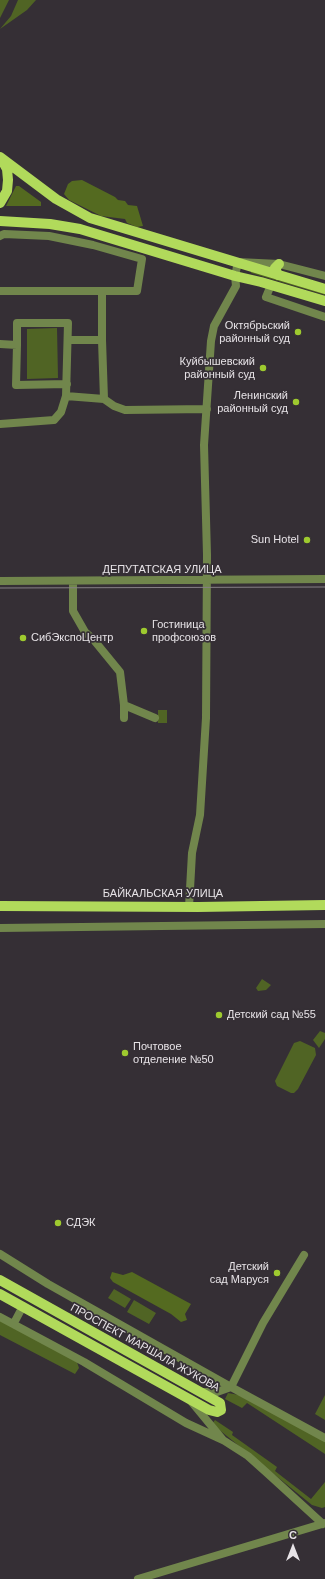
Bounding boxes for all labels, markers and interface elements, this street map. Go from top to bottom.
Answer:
place label: Октябрьский районный суд [219,319,290,345]
marker: Октябрьский районный суд [293,327,303,337]
place label: Куйбышевский районный суд [179,355,255,381]
marker: Куйбышевский районный суд [258,363,268,373]
place label: Ленинский районный суд [217,389,288,415]
marker: Ленинский районный суд [291,397,301,407]
place label: Sun Hotel [251,533,299,547]
marker: Sun Hotel [302,535,312,545]
street label: ДЕПУТАТСКАЯ УЛИЦА [102,563,222,577]
place label: Гостиница профсоюзов [152,618,216,644]
marker: Гостиница профсоюзов [139,626,149,636]
place label: СибЭкспоЦентр [31,631,113,645]
marker: СибЭкспоЦентр [18,633,28,643]
street label: БАЙКАЛЬСКАЯ УЛИЦА [103,887,223,901]
place label: Детский сад №55 [227,1008,316,1022]
marker: Детский сад №55 [214,1010,224,1020]
place label: Почтовое отделение №50 [133,1040,214,1066]
marker: Почтовое отделение №50 [120,1048,130,1058]
place label: СДЭК [66,1216,95,1230]
marker: СДЭК [53,1218,63,1228]
place label: Детский сад Маруся [210,1260,269,1286]
marker: Детский сад Маруся [272,1268,282,1278]
street label: ПРОСПЕКТ МАРШАЛА ЖУКОВА [68,1301,222,1395]
north arrow [273,1527,313,1567]
text: С [289,1529,297,1541]

